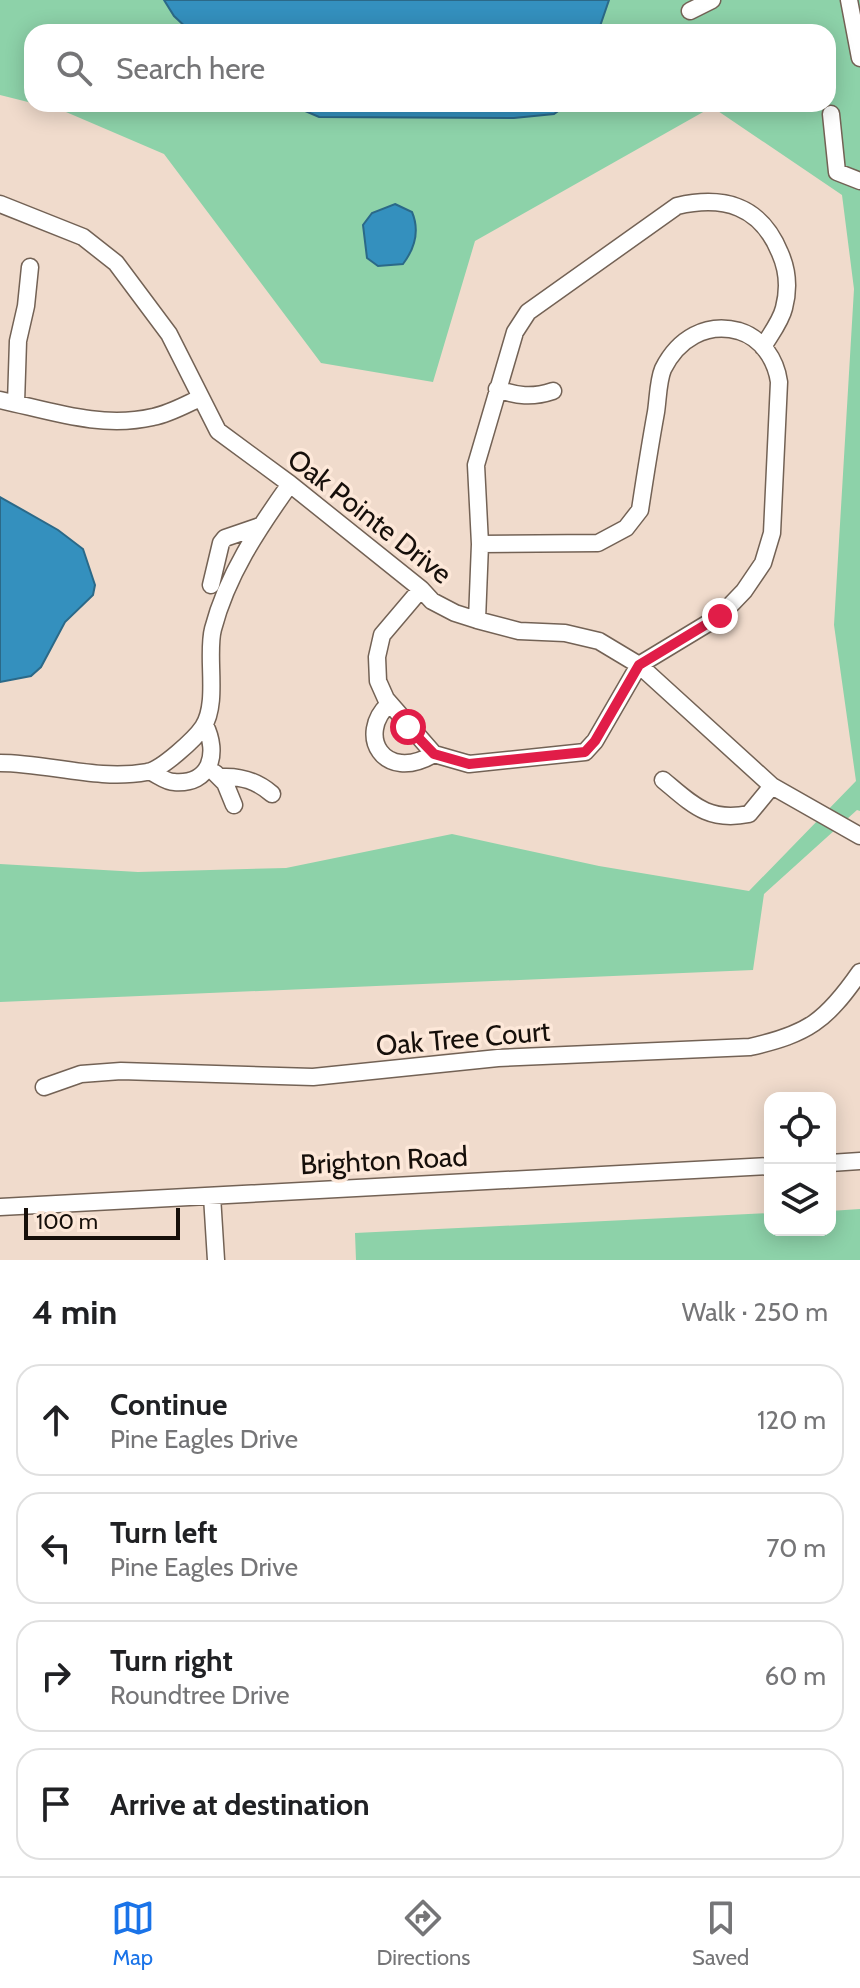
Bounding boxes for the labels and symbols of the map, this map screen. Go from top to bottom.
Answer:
street label: Oak Pointe Drive [281,441,459,591]
route end [702,598,738,634]
route start [390,709,426,745]
street label: Oak Tree Court [374,1013,552,1063]
street label: Brighton Road [299,1139,469,1181]
scale bar [24,1204,180,1240]

